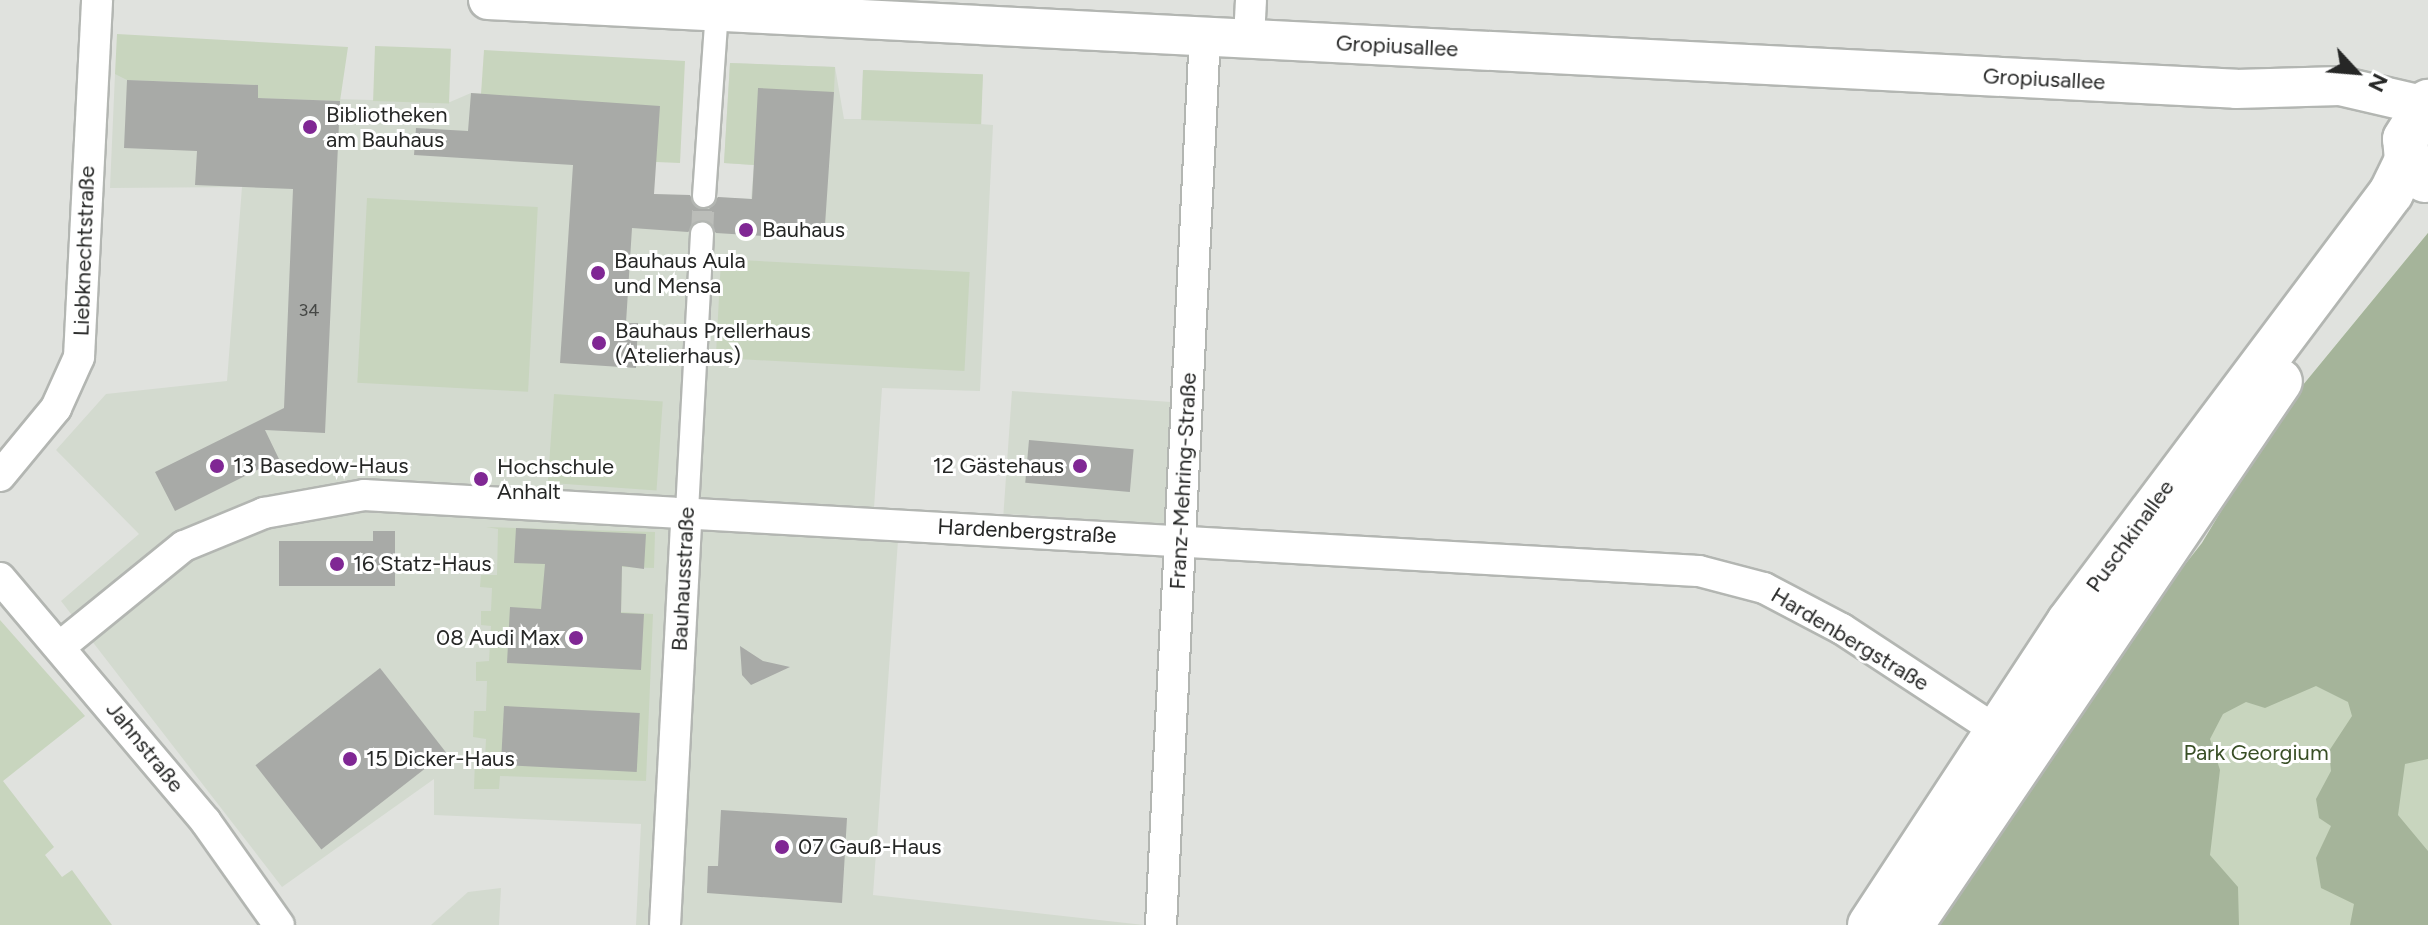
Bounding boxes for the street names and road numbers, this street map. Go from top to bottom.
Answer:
street label: Gropiusallee [1335,30,1459,62]
street label: Gropiusallee [1982,63,2106,95]
street label: Liebknechtstraße [68,165,100,337]
street label: Franz-Mehring-Straße [1164,372,1202,590]
street label: Puschkinallee [2080,475,2180,597]
street label: Bauhausstraße [666,506,700,652]
street label: Hardenbergstraße [937,513,1117,549]
street label: Hardenbergstraße [1766,582,1934,696]
street label: Jahnstraße [101,696,189,798]

